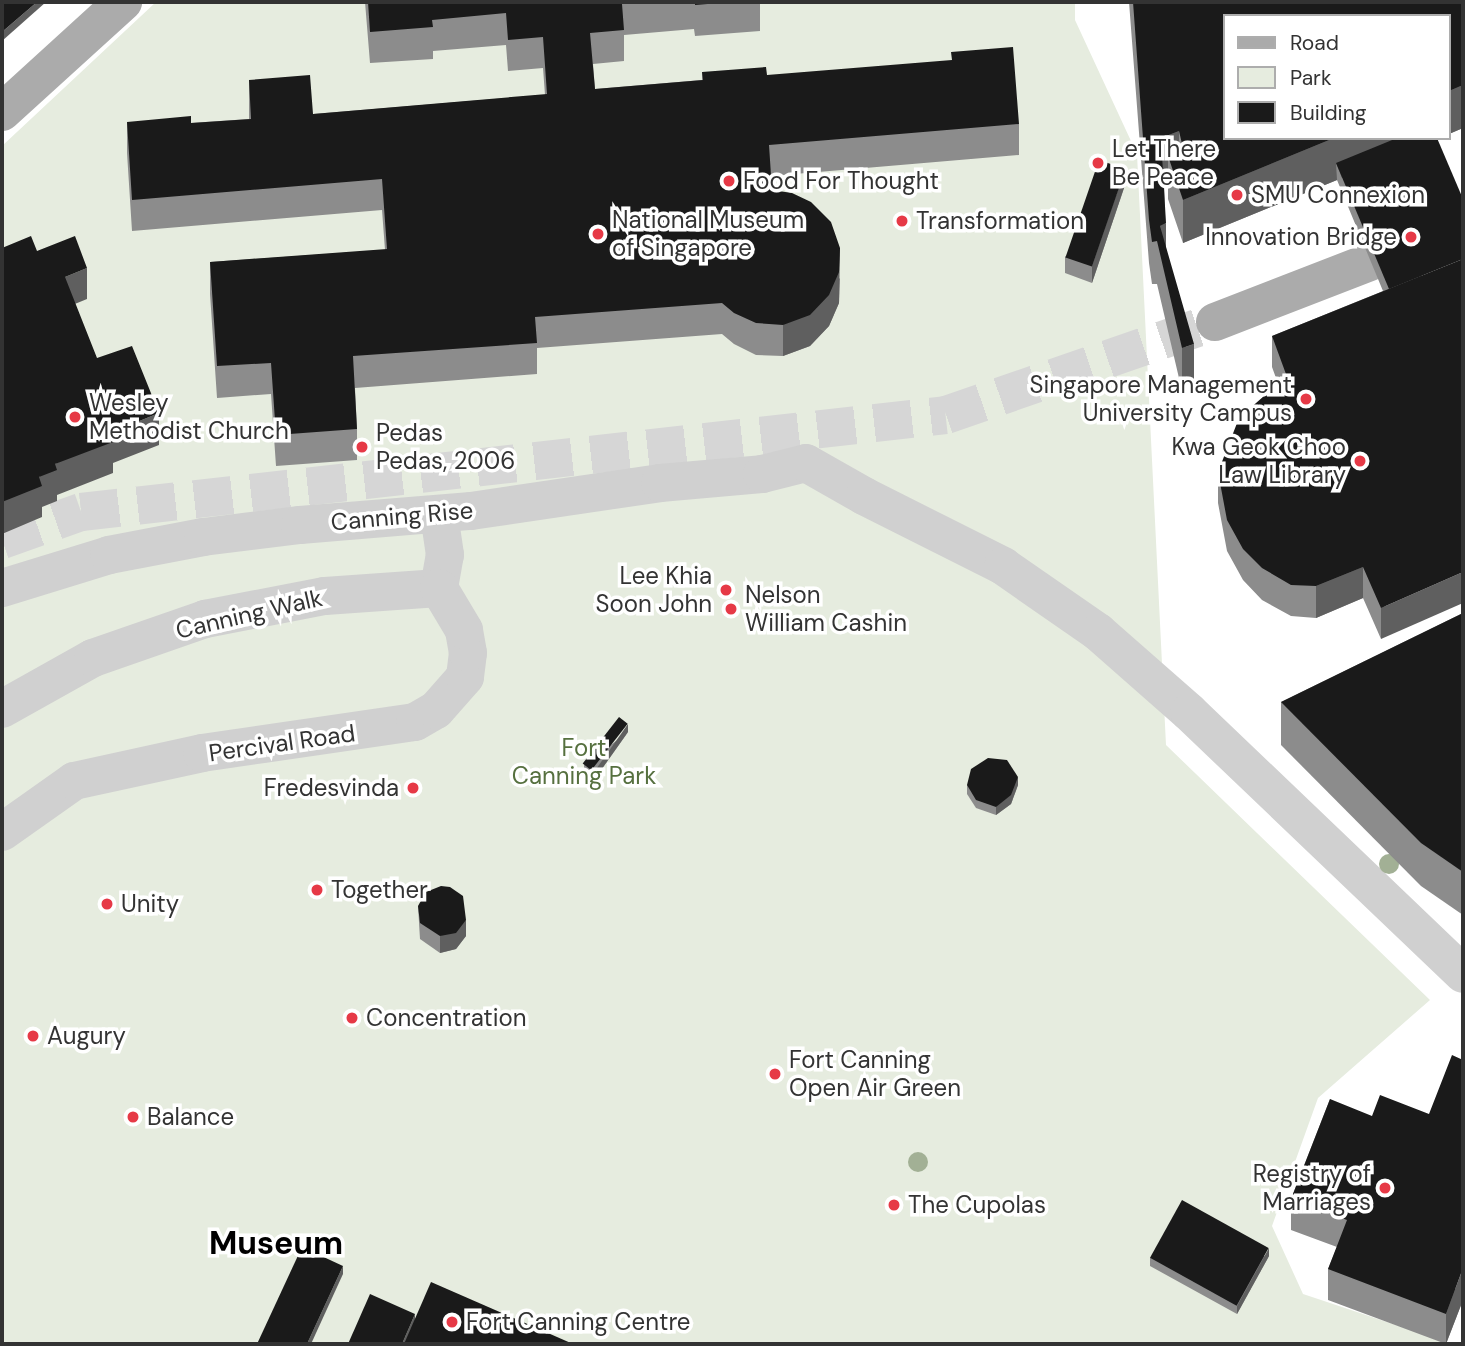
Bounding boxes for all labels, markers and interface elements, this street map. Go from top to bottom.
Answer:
legend [1224,14,1451,140]
text: Road [1290,29,1339,57]
text: Park [1290,64,1331,92]
text: Building [1290,99,1366,127]
place label: Let There Be Peace [1112,135,1216,191]
marker: Let There Be Peace [1090,155,1106,171]
place label: Food For Thought [743,167,939,195]
marker: Food For Thought [721,173,737,189]
place label: SMU Connexion [1251,181,1425,209]
marker: SMU Connexion [1229,187,1245,203]
place label: National Museum of Singapore [612,206,804,262]
place label: Transformation [916,207,1084,235]
marker: Transformation [894,213,910,229]
place label: Innovation Bridge [1205,223,1397,251]
marker: National Museum of Singapore [590,226,606,242]
marker: Innovation Bridge [1403,229,1419,245]
place label: Singapore Management University Campus [1030,371,1292,427]
place label: Wesley Methodist Church [89,389,289,445]
marker: Singapore Management University Campus [1298,391,1314,407]
marker: Wesley Methodist Church [67,409,83,425]
place label: Pedas Pedas, 2006 [376,419,515,475]
place label: Kwa Geok Choo Law Library [1171,433,1346,489]
marker: Pedas Pedas, 2006 [354,439,370,455]
marker: Kwa Geok Choo Law Library [1352,453,1368,469]
street label: Canning Rise [330,495,474,537]
place label: Lee Khia Soon John [596,562,712,618]
place label: Nelson William Cashin [745,581,907,637]
marker: Lee Khia Soon John [718,582,734,598]
street label: Canning Walk [173,583,325,645]
marker: Nelson William Cashin [723,601,739,617]
street label: Percival Road [207,718,357,768]
park label: Fort Canning Park [512,734,656,790]
place label: Fredesvinda [264,774,399,802]
marker: Fredesvinda [405,780,421,796]
place label: Together [331,876,428,904]
marker: Together [309,882,325,898]
place label: Unity [121,890,179,918]
marker: Unity [99,896,115,912]
place label: Concentration [366,1004,527,1032]
marker: Concentration [344,1010,360,1026]
place label: Augury [47,1022,126,1050]
marker: Augury [25,1028,41,1044]
place label: Fort Canning Open Air Green [789,1046,961,1102]
marker: Fort Canning Open Air Green [767,1066,783,1082]
place label: Balance [147,1103,234,1131]
marker: Balance [125,1109,141,1125]
place label: Registry of Marriages [1253,1160,1371,1216]
marker: Registry of Marriages [1377,1180,1393,1196]
place label: The Cupolas [908,1191,1046,1219]
marker: The Cupolas [886,1197,902,1213]
district label: Museum [209,1224,343,1262]
place label: Fort Canning Centre [466,1308,690,1336]
marker: Fort Canning Centre [444,1314,460,1330]

